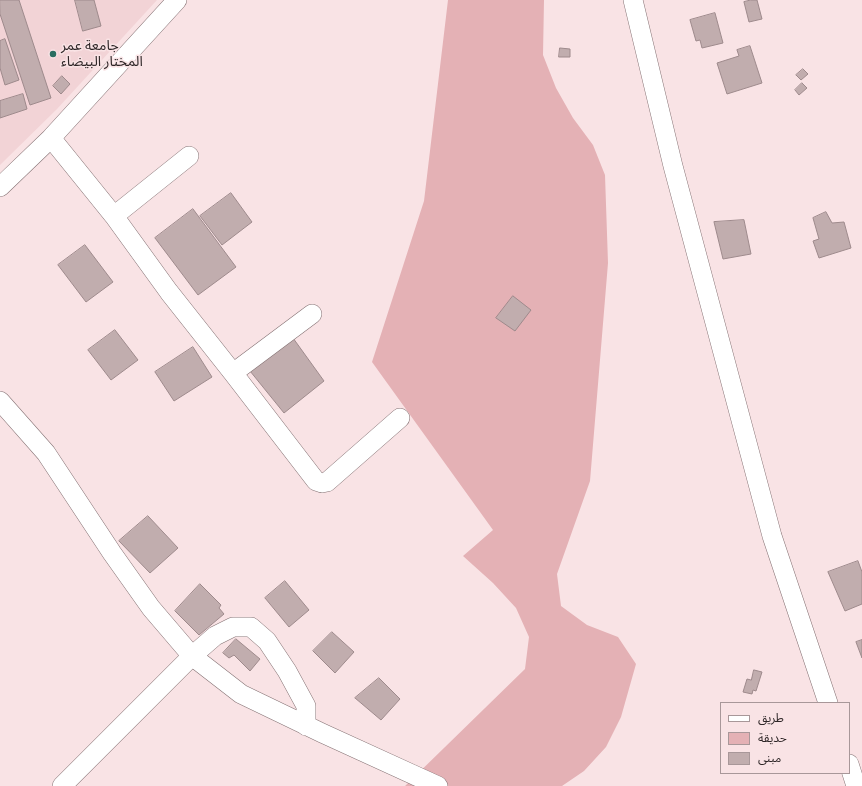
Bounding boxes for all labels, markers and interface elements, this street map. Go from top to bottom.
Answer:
place label: جامعة عمر المختار البيضاء [61,38,143,70]
marker: جامعة عمر المختار البيضاء [48,49,58,59]
legend [720,702,850,774]
text: طريق [758,710,784,726]
text: حديقة [758,730,787,746]
text: مبنى [758,750,781,766]

